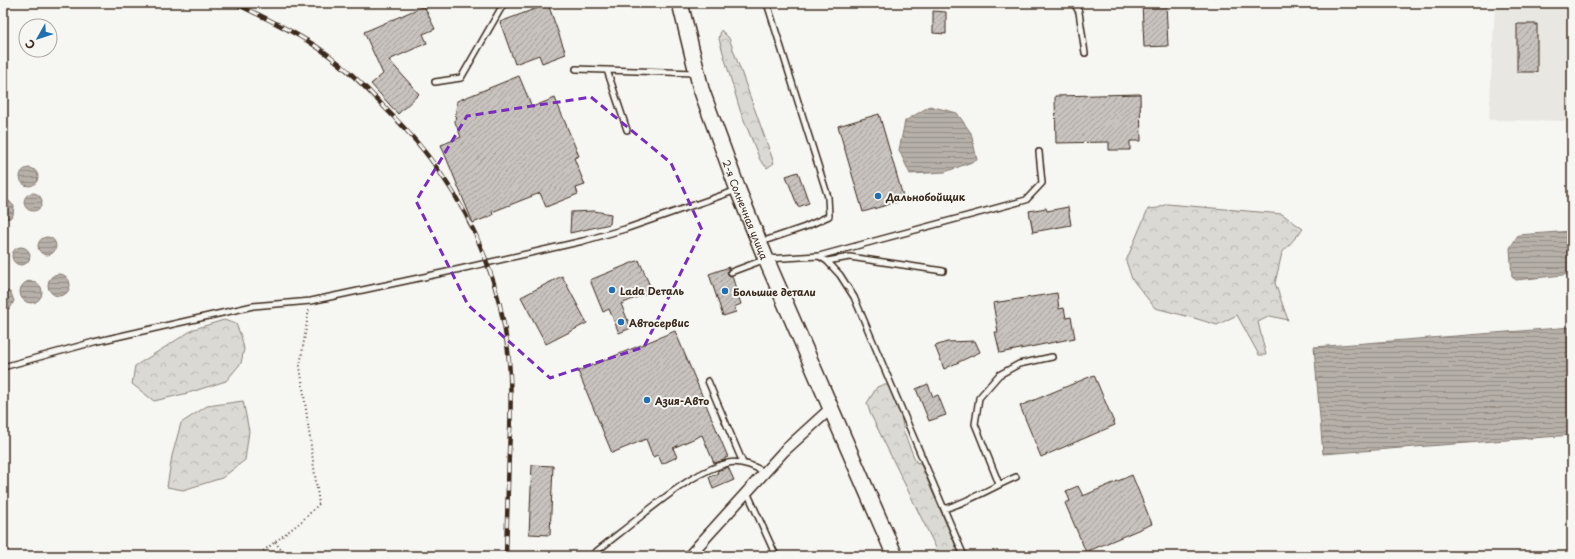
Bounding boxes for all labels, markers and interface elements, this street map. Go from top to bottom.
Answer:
north arrow [18,18,58,58]
text: С [21,36,39,53]
street label: 2-я Солнечная улица [720,157,773,262]
place label: Дальнобойщик [885,189,966,204]
marker: Дальнобойщик [873,191,883,201]
place label: Lada Dеталь [620,283,685,298]
place label: Большие детали [733,284,816,299]
marker: Lada Dеталь [607,285,617,295]
marker: Большие детали [720,286,730,296]
place label: Автосервис [629,315,690,330]
marker: Автосервис [616,317,626,327]
place label: Азия-Авто [654,393,709,408]
marker: Азия-Авто [642,395,652,405]

